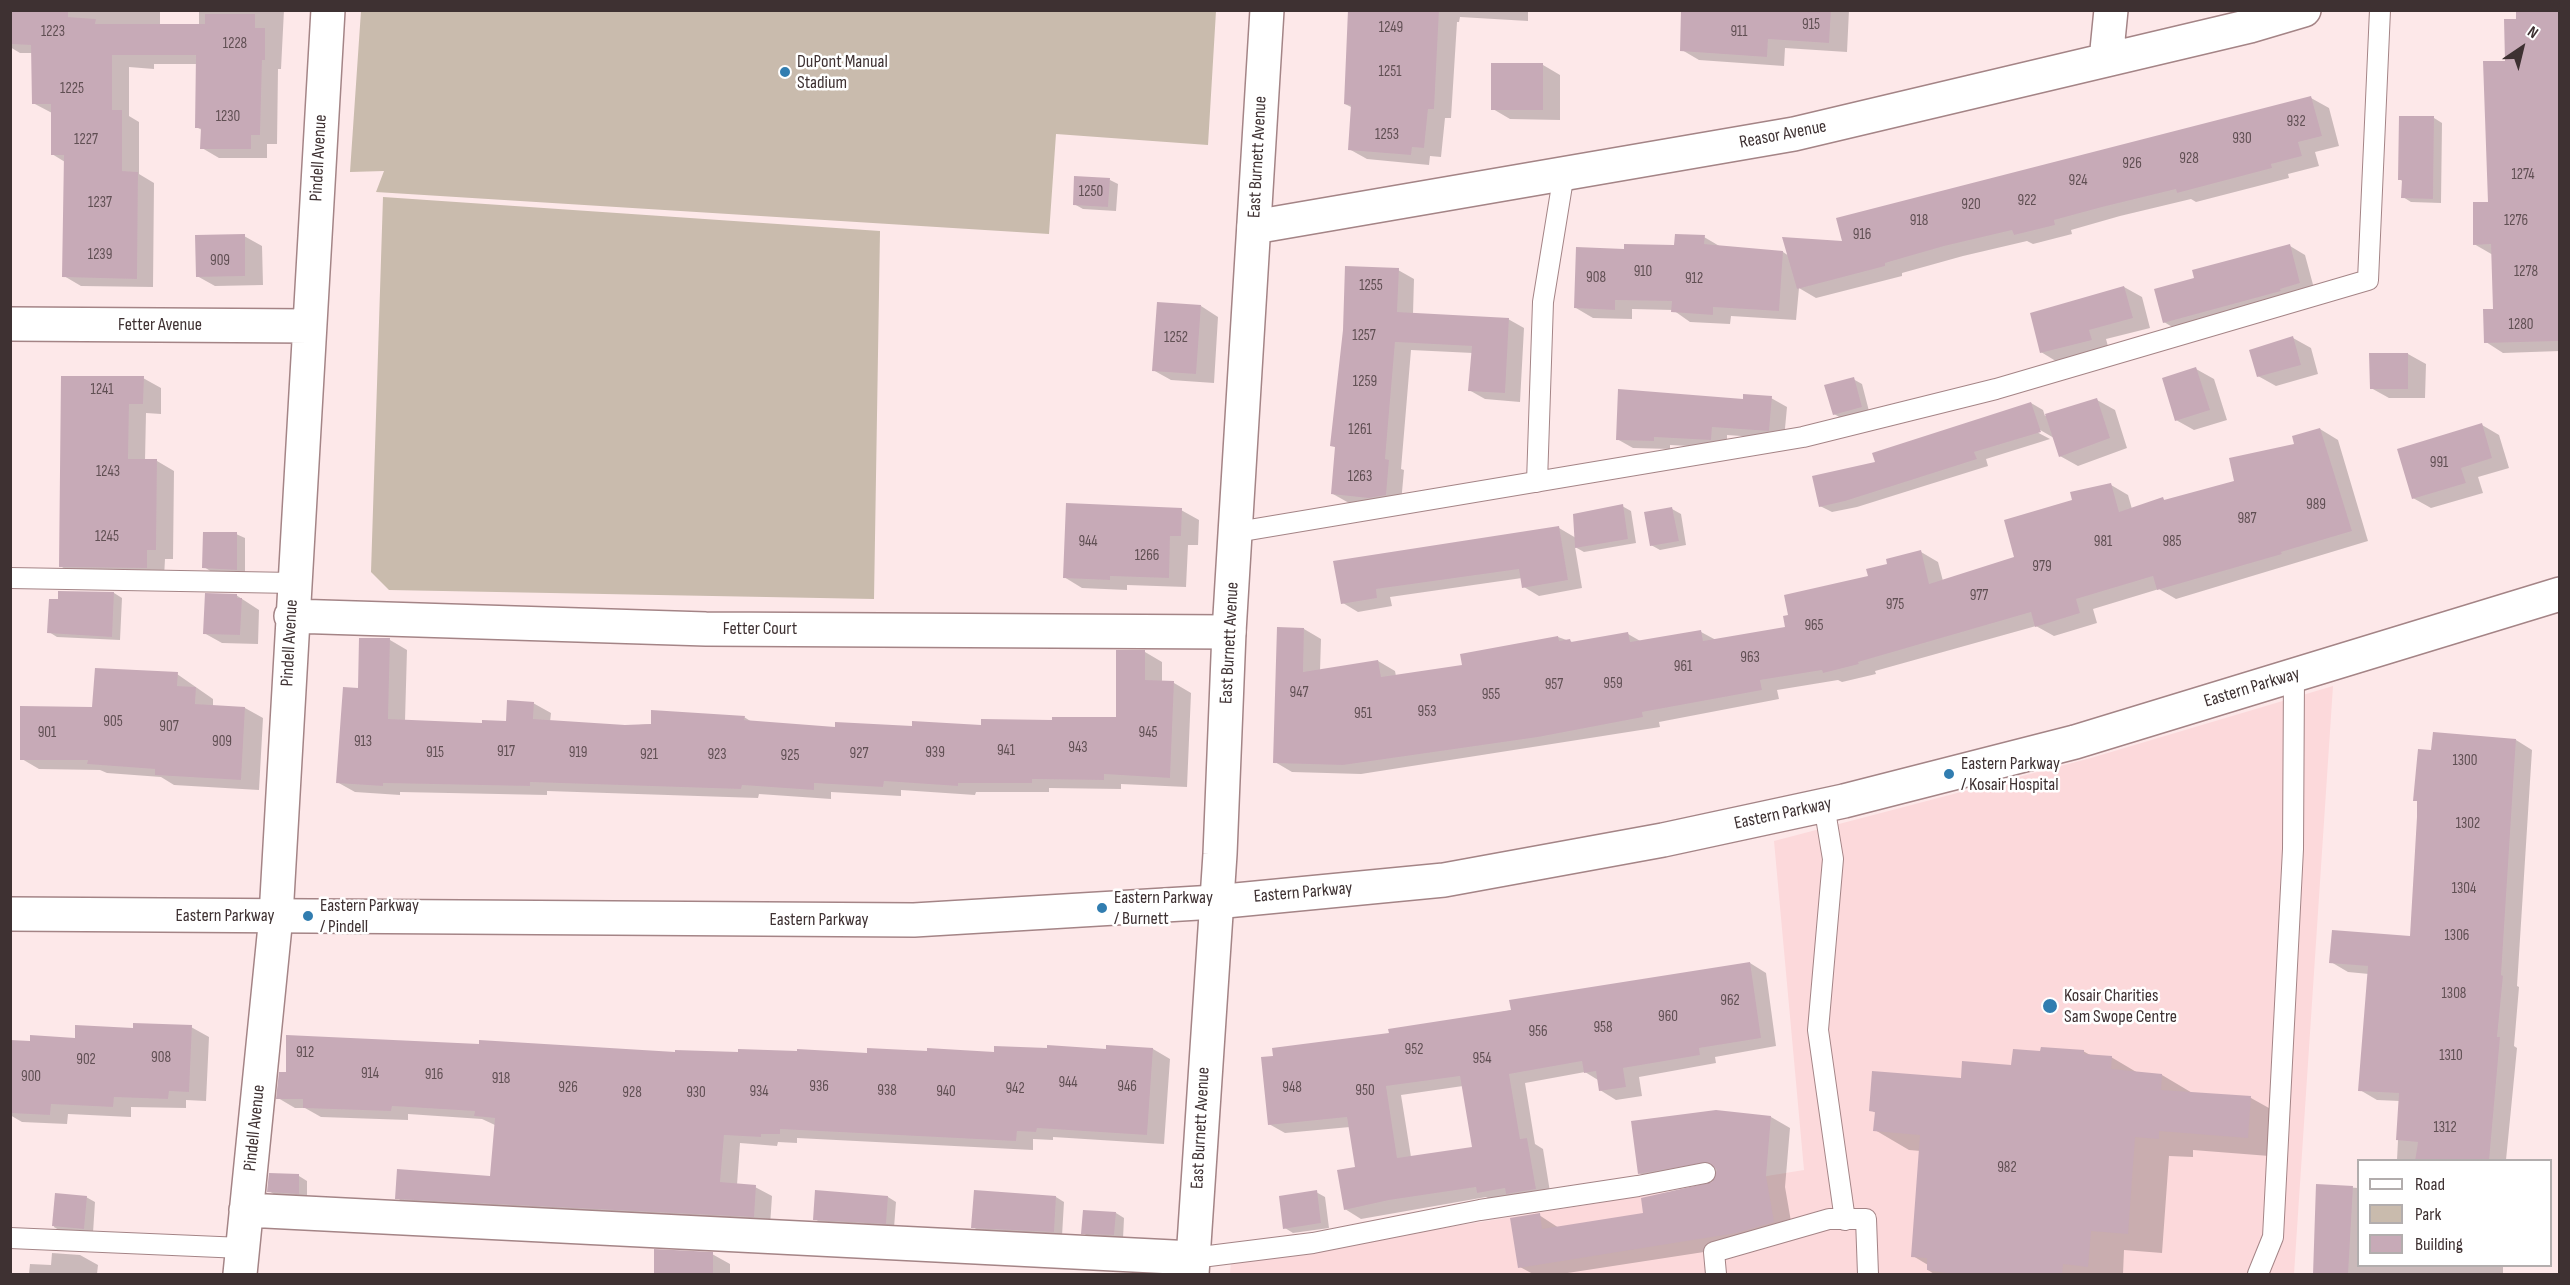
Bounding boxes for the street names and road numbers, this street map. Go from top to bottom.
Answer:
street label: East Burnett Avenue [1244,95,1272,219]
street label: Pindell Avenue [306,114,332,202]
street label: Reasor Avenue [1738,116,1828,154]
street label: Fetter Avenue [118,314,202,336]
street label: East Burnett Avenue [1216,581,1244,705]
street label: Pindell Avenue [277,599,303,687]
street label: Fetter Court [723,618,797,640]
street label: Eastern Parkway [2202,663,2302,713]
street label: Eastern Parkway [1732,793,1834,835]
street label: Eastern Parkway [1253,878,1353,908]
street label: Eastern Parkway [176,905,274,927]
street label: Eastern Parkway [770,909,868,931]
street label: East Burnett Avenue [1187,1066,1215,1190]
street label: Pindell Avenue [240,1084,270,1172]

